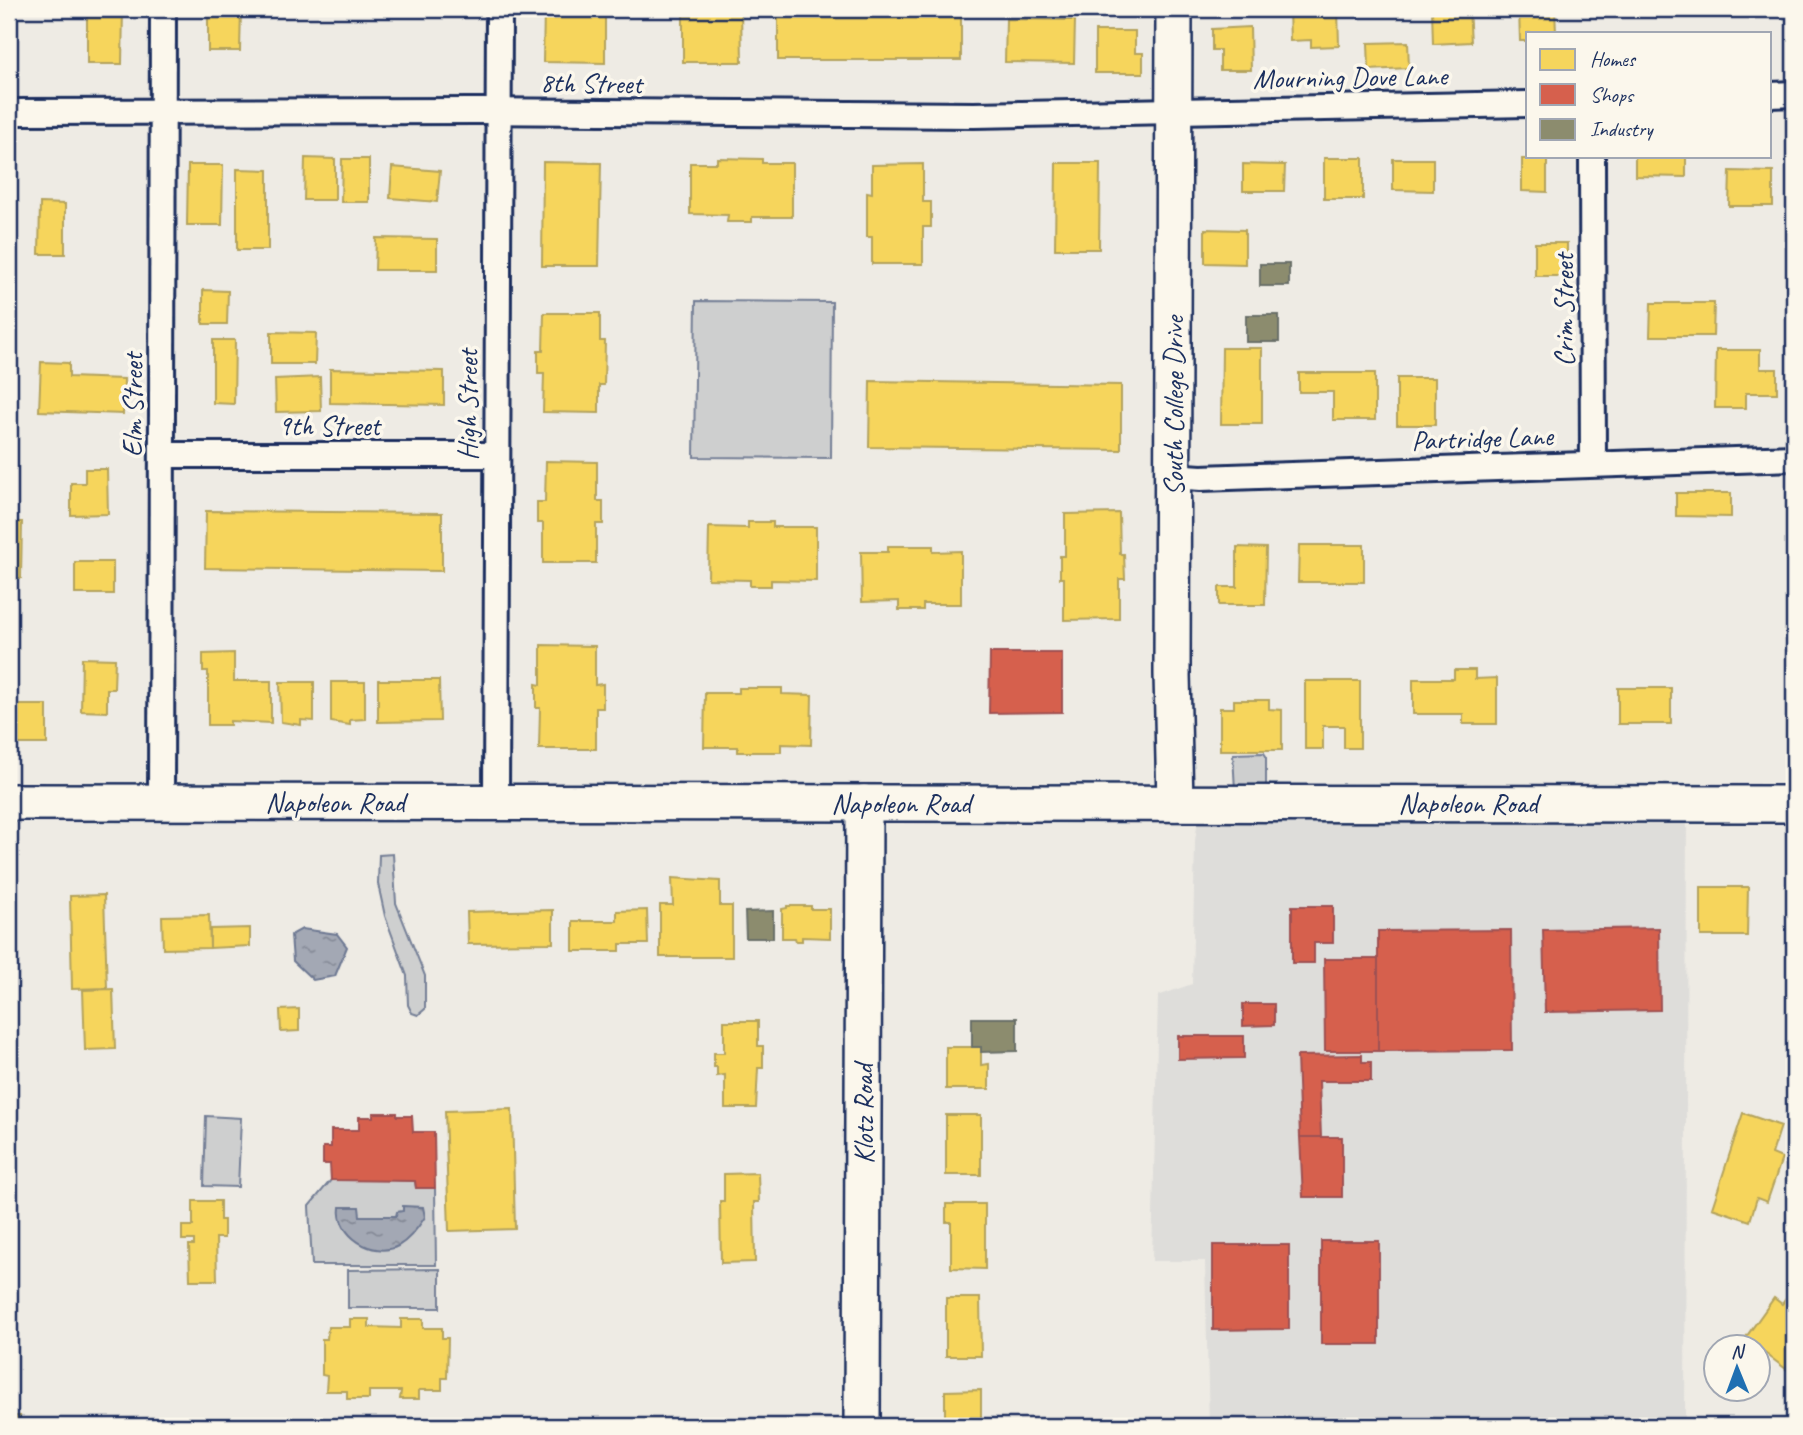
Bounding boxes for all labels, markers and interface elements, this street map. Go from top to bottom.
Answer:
legend [1526,32,1772,158]
text: Homes [1590,46,1637,72]
street label: Mourning Dove Lane [1253,58,1449,96]
street label: 8th Street [540,65,645,101]
text: Shops [1590,82,1635,108]
text: Industry [1590,116,1654,142]
street label: Crim Street [1546,251,1581,367]
street label: South College Drive [1156,314,1191,496]
street label: High Street [450,347,485,461]
street label: Elm Street [115,350,150,457]
street label: 9th Street [278,408,383,443]
street label: Partridge Lane [1411,418,1555,458]
street label: Napoleon Road [265,785,409,820]
street label: Napoleon Road [831,786,975,821]
street label: Napoleon Road [1398,786,1542,821]
street label: Klotz Road [846,1060,881,1164]
north arrow [1702,1334,1772,1404]
text: N [1731,1340,1746,1364]

